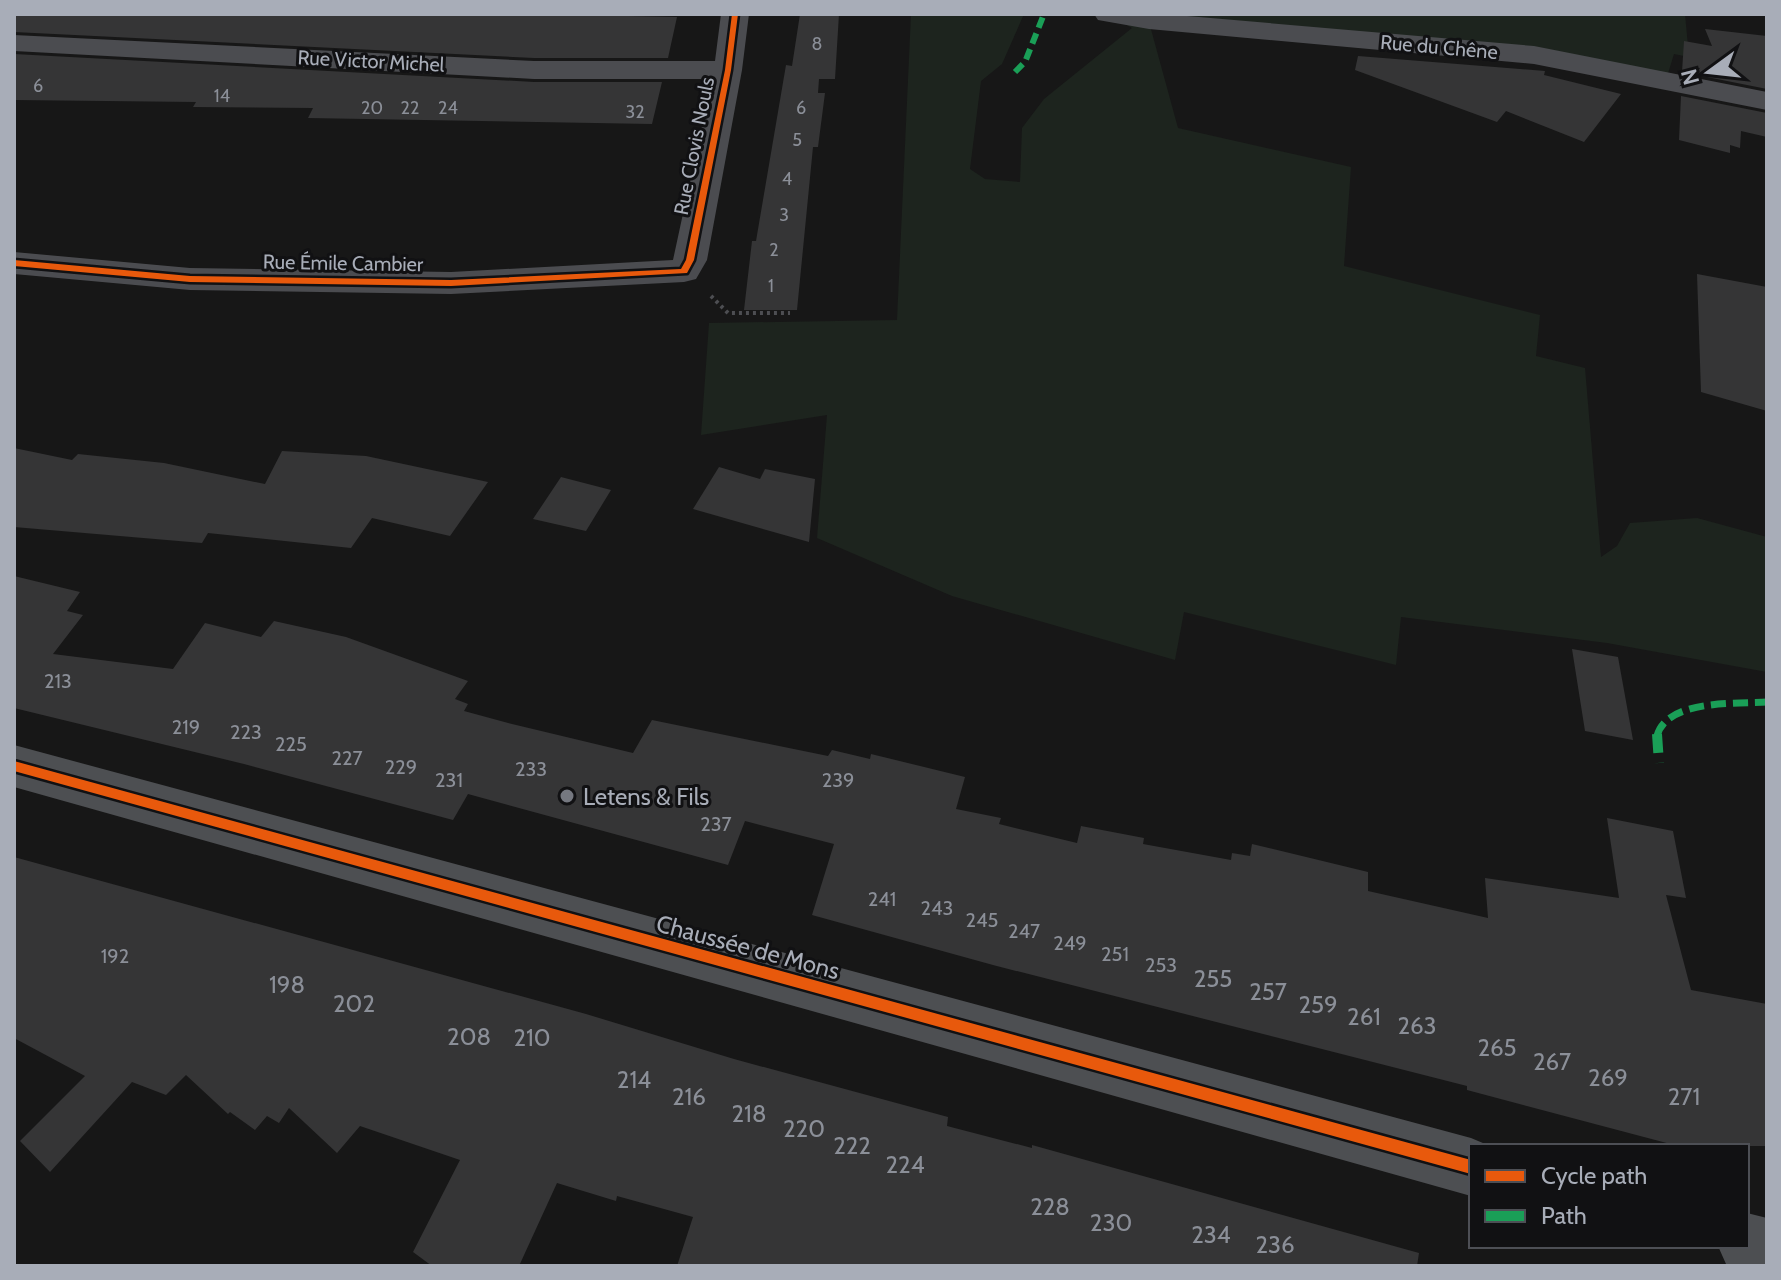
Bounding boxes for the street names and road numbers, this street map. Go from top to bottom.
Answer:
street label: Rue du Chêne [1379,30,1499,64]
street label: Rue Victor Michel [297,45,445,77]
street label: Rue Clovis Nouls [669,75,719,217]
street label: Rue Émile Cambier [263,250,424,276]
street label: Chaussée de Mons [653,909,843,985]

